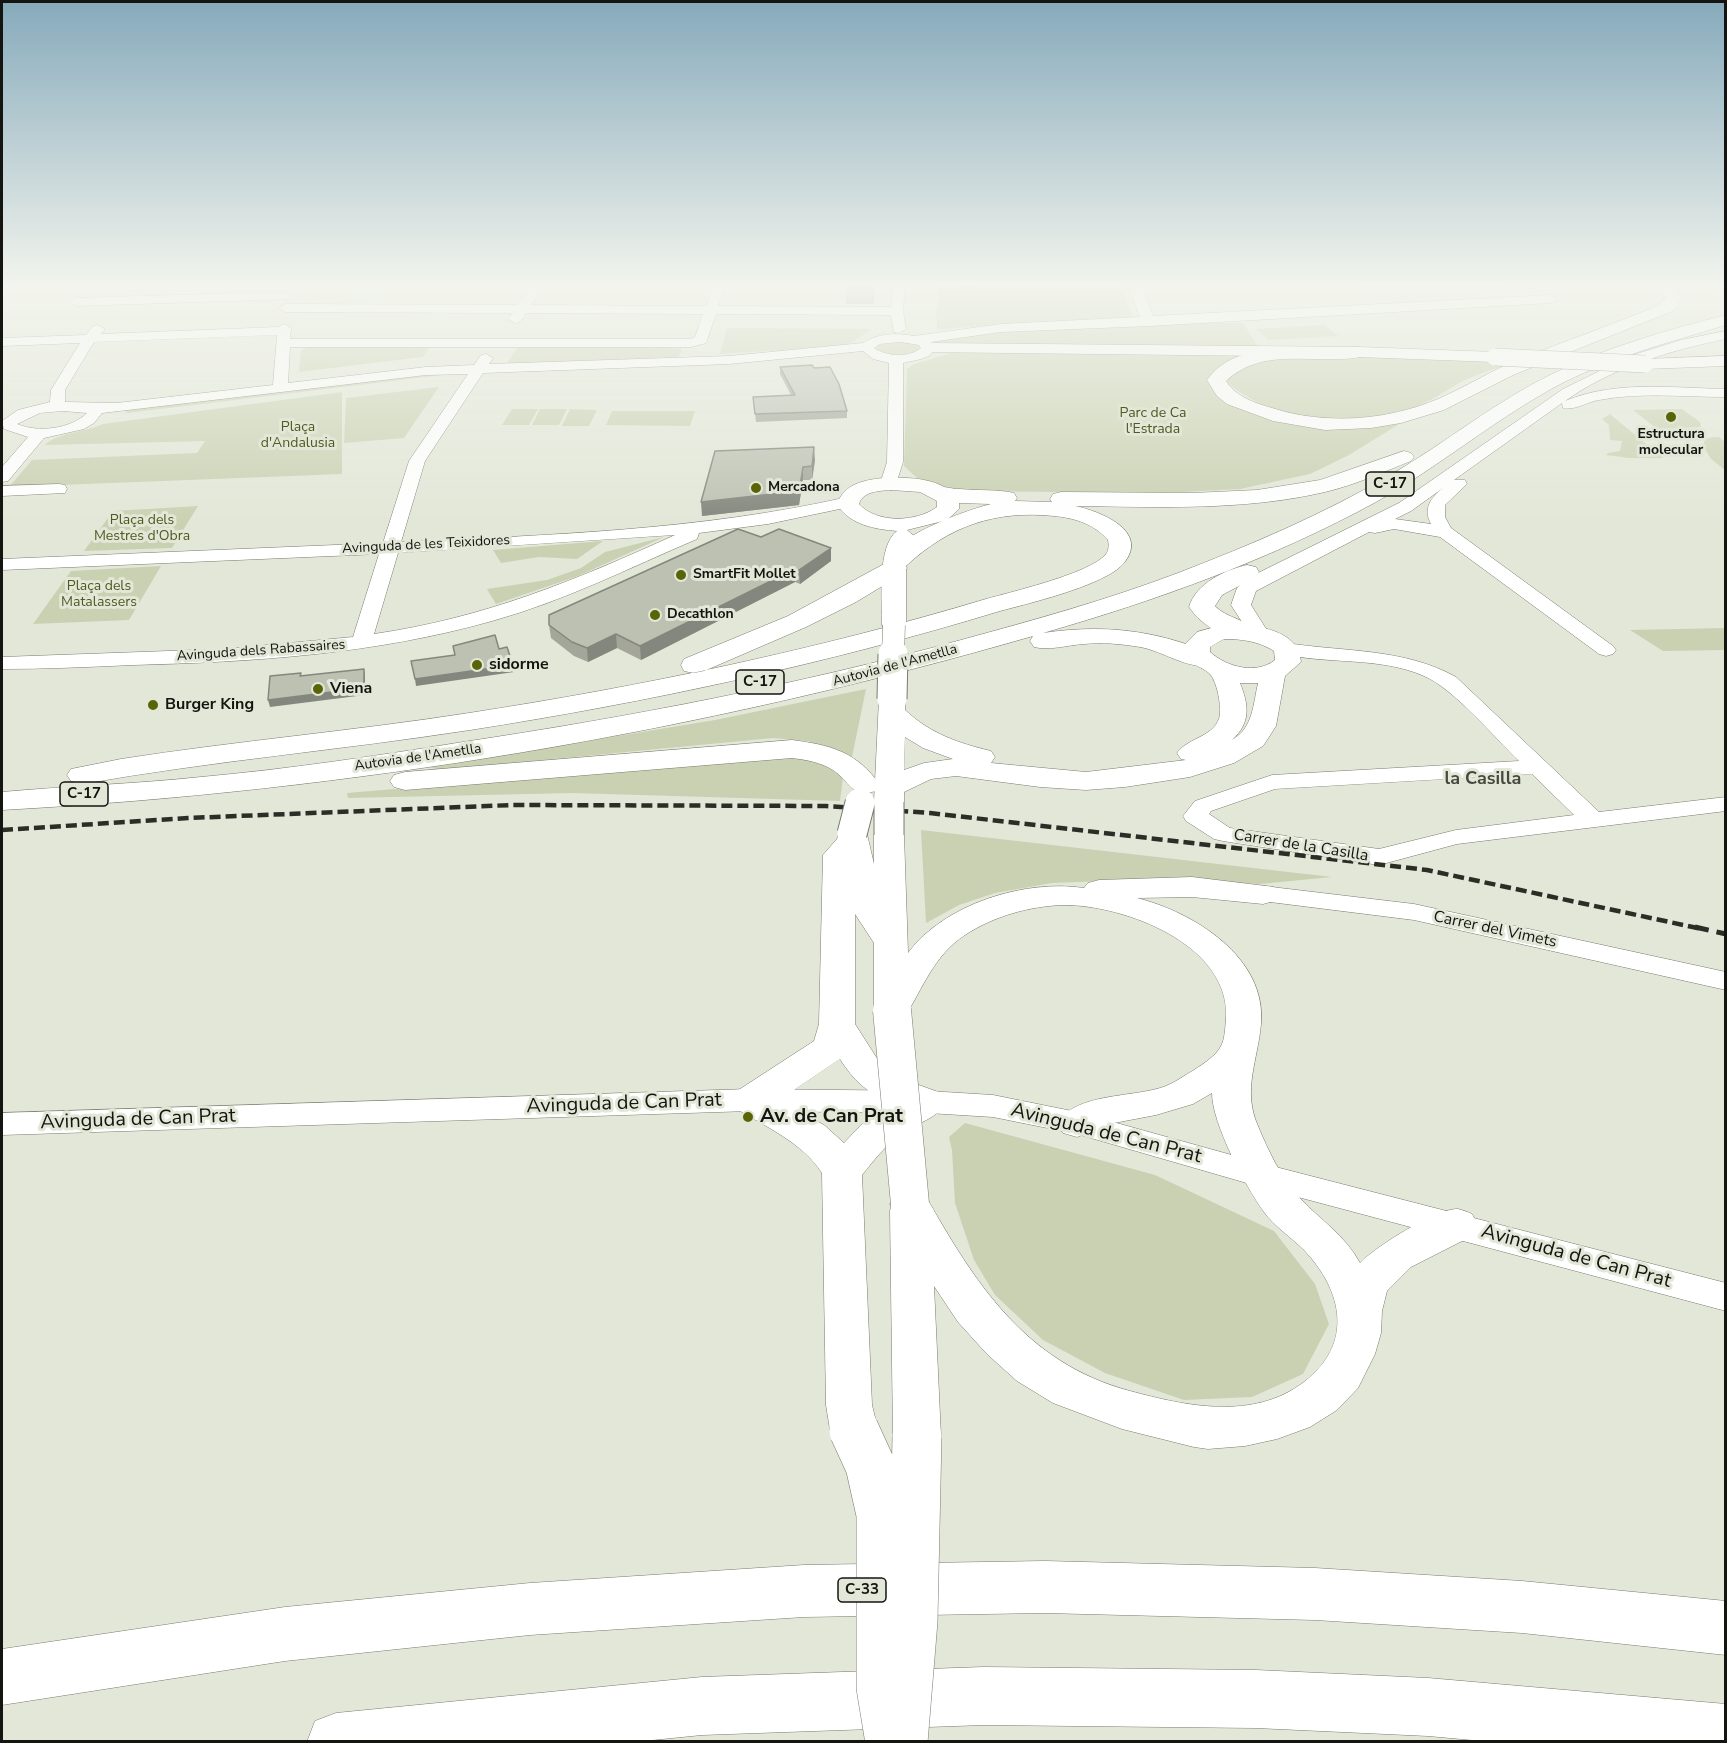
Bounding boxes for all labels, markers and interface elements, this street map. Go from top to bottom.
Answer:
park label: Parc de Ca l'Estrada [1120,406,1186,438]
marker: Estructura molecular [1664,410,1678,424]
park label: Plaça d'Andalusia [261,420,335,452]
place label: Estructura molecular [1637,427,1705,460]
road number: C-17 [1366,472,1414,496]
place label: Mercadona [768,480,840,496]
marker: Mercadona [749,481,763,495]
park label: Plaça dels Mestres d'Obra [94,513,190,546]
street label: Avinguda de les Teixidores [342,532,510,558]
place label: SmartFit Mollet [693,567,796,583]
marker: SmartFit Mollet [674,568,688,582]
park label: Plaça dels Matalassers [61,579,137,612]
place label: Decathlon [667,607,734,623]
marker: Decathlon [648,608,662,622]
street label: Avinguda dels Rabassaires [176,637,346,665]
street label: Autovia de l'Ametlla [831,641,959,691]
place label: sidorme [489,655,549,675]
marker: sidorme [470,658,484,672]
road number: C-17 [736,670,784,694]
place label: Viena [330,679,372,699]
marker: Viena [311,682,325,696]
place label: Burger King [165,695,254,715]
marker: Burger King [146,698,160,712]
street label: Autovia de l'Ametlla [353,741,483,775]
district label: la Casilla [1445,769,1521,791]
road number: C-17 [60,782,108,806]
street label: Carrer de la Casilla [1232,826,1370,866]
street label: Carrer del Vimets [1432,908,1558,952]
street label: Avinguda de Can Prat [526,1089,722,1119]
street label: Avinguda de Can Prat [1008,1099,1204,1169]
street label: Avinguda de Can Prat [40,1105,236,1135]
place label: Av. de Can Prat [760,1105,903,1129]
marker: Av. de Can Prat [741,1110,755,1124]
street label: Avinguda de Can Prat [1478,1220,1674,1294]
road number: C-33 [838,1578,886,1602]

